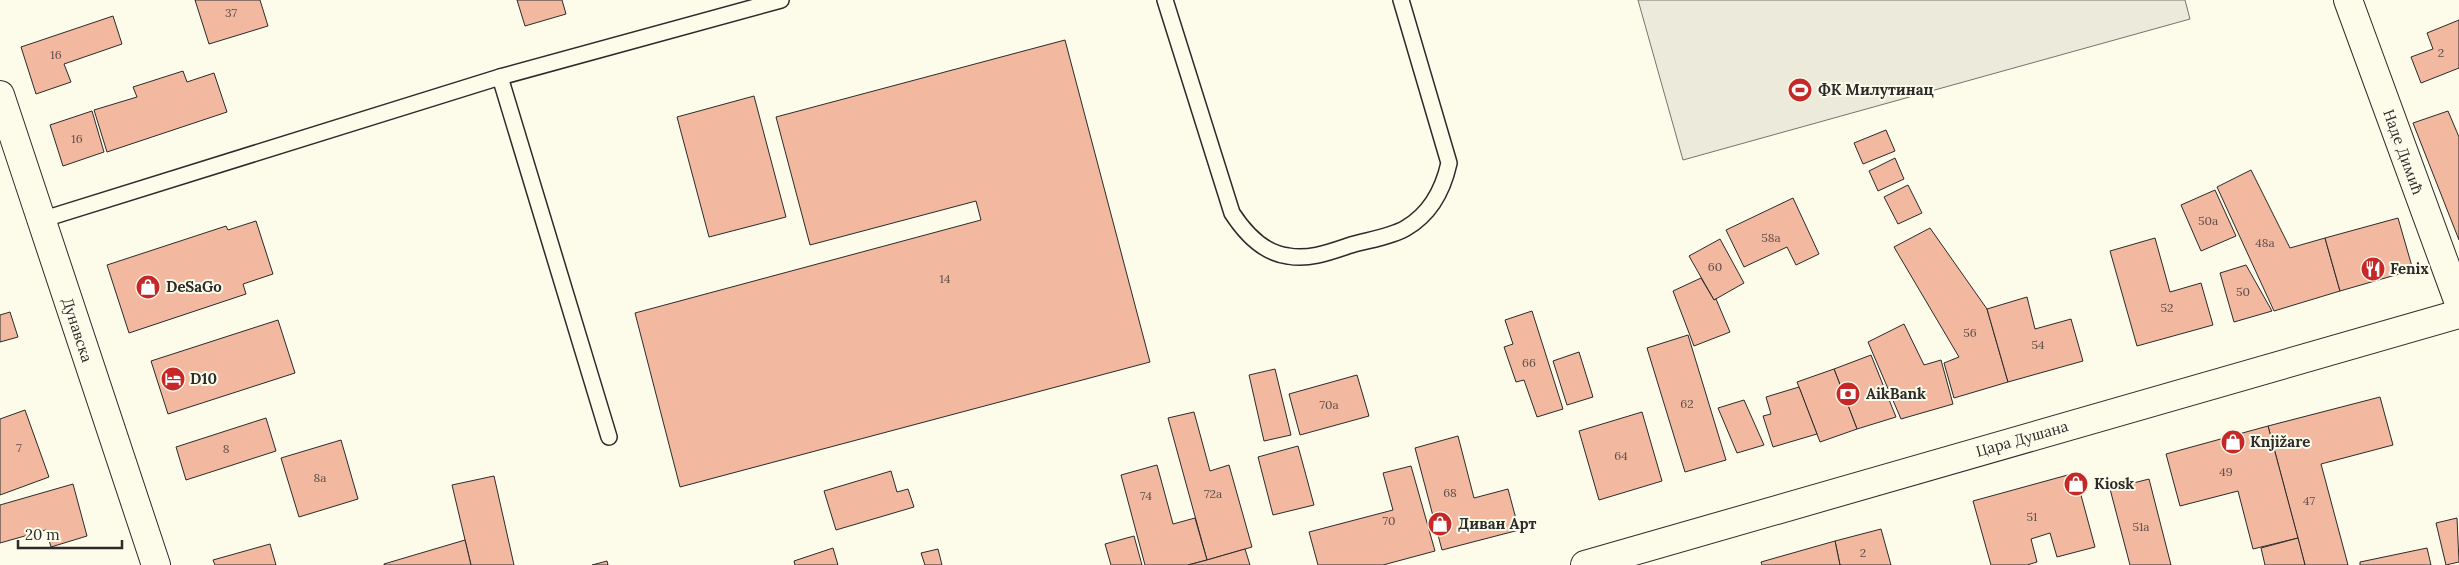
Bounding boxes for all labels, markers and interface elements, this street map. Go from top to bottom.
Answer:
house number: 37 [225,5,237,20]
house number: 2 [2438,45,2444,60]
house number: 16 [50,47,62,62]
sports icon: ФК Милутинац [1787,77,1813,103]
place label: ФК Милутинац [1818,80,1934,99]
street label: Наде Димић [2379,107,2428,197]
house number: 16 [71,131,83,146]
house number: 50a [2198,213,2218,228]
house number: 58a [1761,230,1781,245]
house number: 48a [2255,235,2275,250]
restaurant icon: Fenix [2360,256,2386,282]
house number: 60 [1708,259,1722,274]
place label: Fenix [2390,259,2429,278]
house number: 14 [940,271,951,286]
shop icon: DeSaGo [135,274,161,300]
place label: DeSaGo [166,277,222,296]
house number: 50 [2236,284,2250,299]
street label: Дунавска [58,295,97,365]
house number: 52 [2161,300,2173,315]
house number: 56 [1963,325,1977,340]
house number: 54 [2031,337,2045,352]
house number: 66 [1522,355,1536,370]
hotel icon: D10 [160,366,186,392]
place label: D10 [190,369,217,388]
bank icon: AikBank [1835,381,1861,407]
place label: AikBank [1866,384,1926,403]
house number: 62 [1680,396,1694,411]
house number: 70a [1319,397,1339,412]
street label: Цара Душана [1973,416,2070,461]
shop icon: Knjižare [2220,429,2246,455]
place label: Knjižare [2250,432,2310,451]
house number: 7 [16,440,22,455]
house number: 8 [223,441,230,456]
house number: 64 [1614,448,1628,463]
house number: 49 [2219,464,2233,479]
house number: 8a [314,470,326,485]
shop icon: Kiosk [2063,471,2089,497]
place label: Kiosk [2094,474,2134,493]
house number: 68 [1443,485,1457,500]
house number: 72a [1204,486,1222,501]
house number: 74 [1140,488,1152,503]
house number: 47 [2303,493,2315,508]
house number: 51 [2027,509,2037,524]
shop icon: Диван Арт [1427,511,1453,537]
house number: 70 [1383,513,1395,528]
place label: Диван Арт [1458,514,1537,533]
scale bar [18,518,121,550]
house number: 51a [2132,519,2150,534]
text: 20 m [25,525,60,544]
house number: 2 [1860,545,1866,560]

